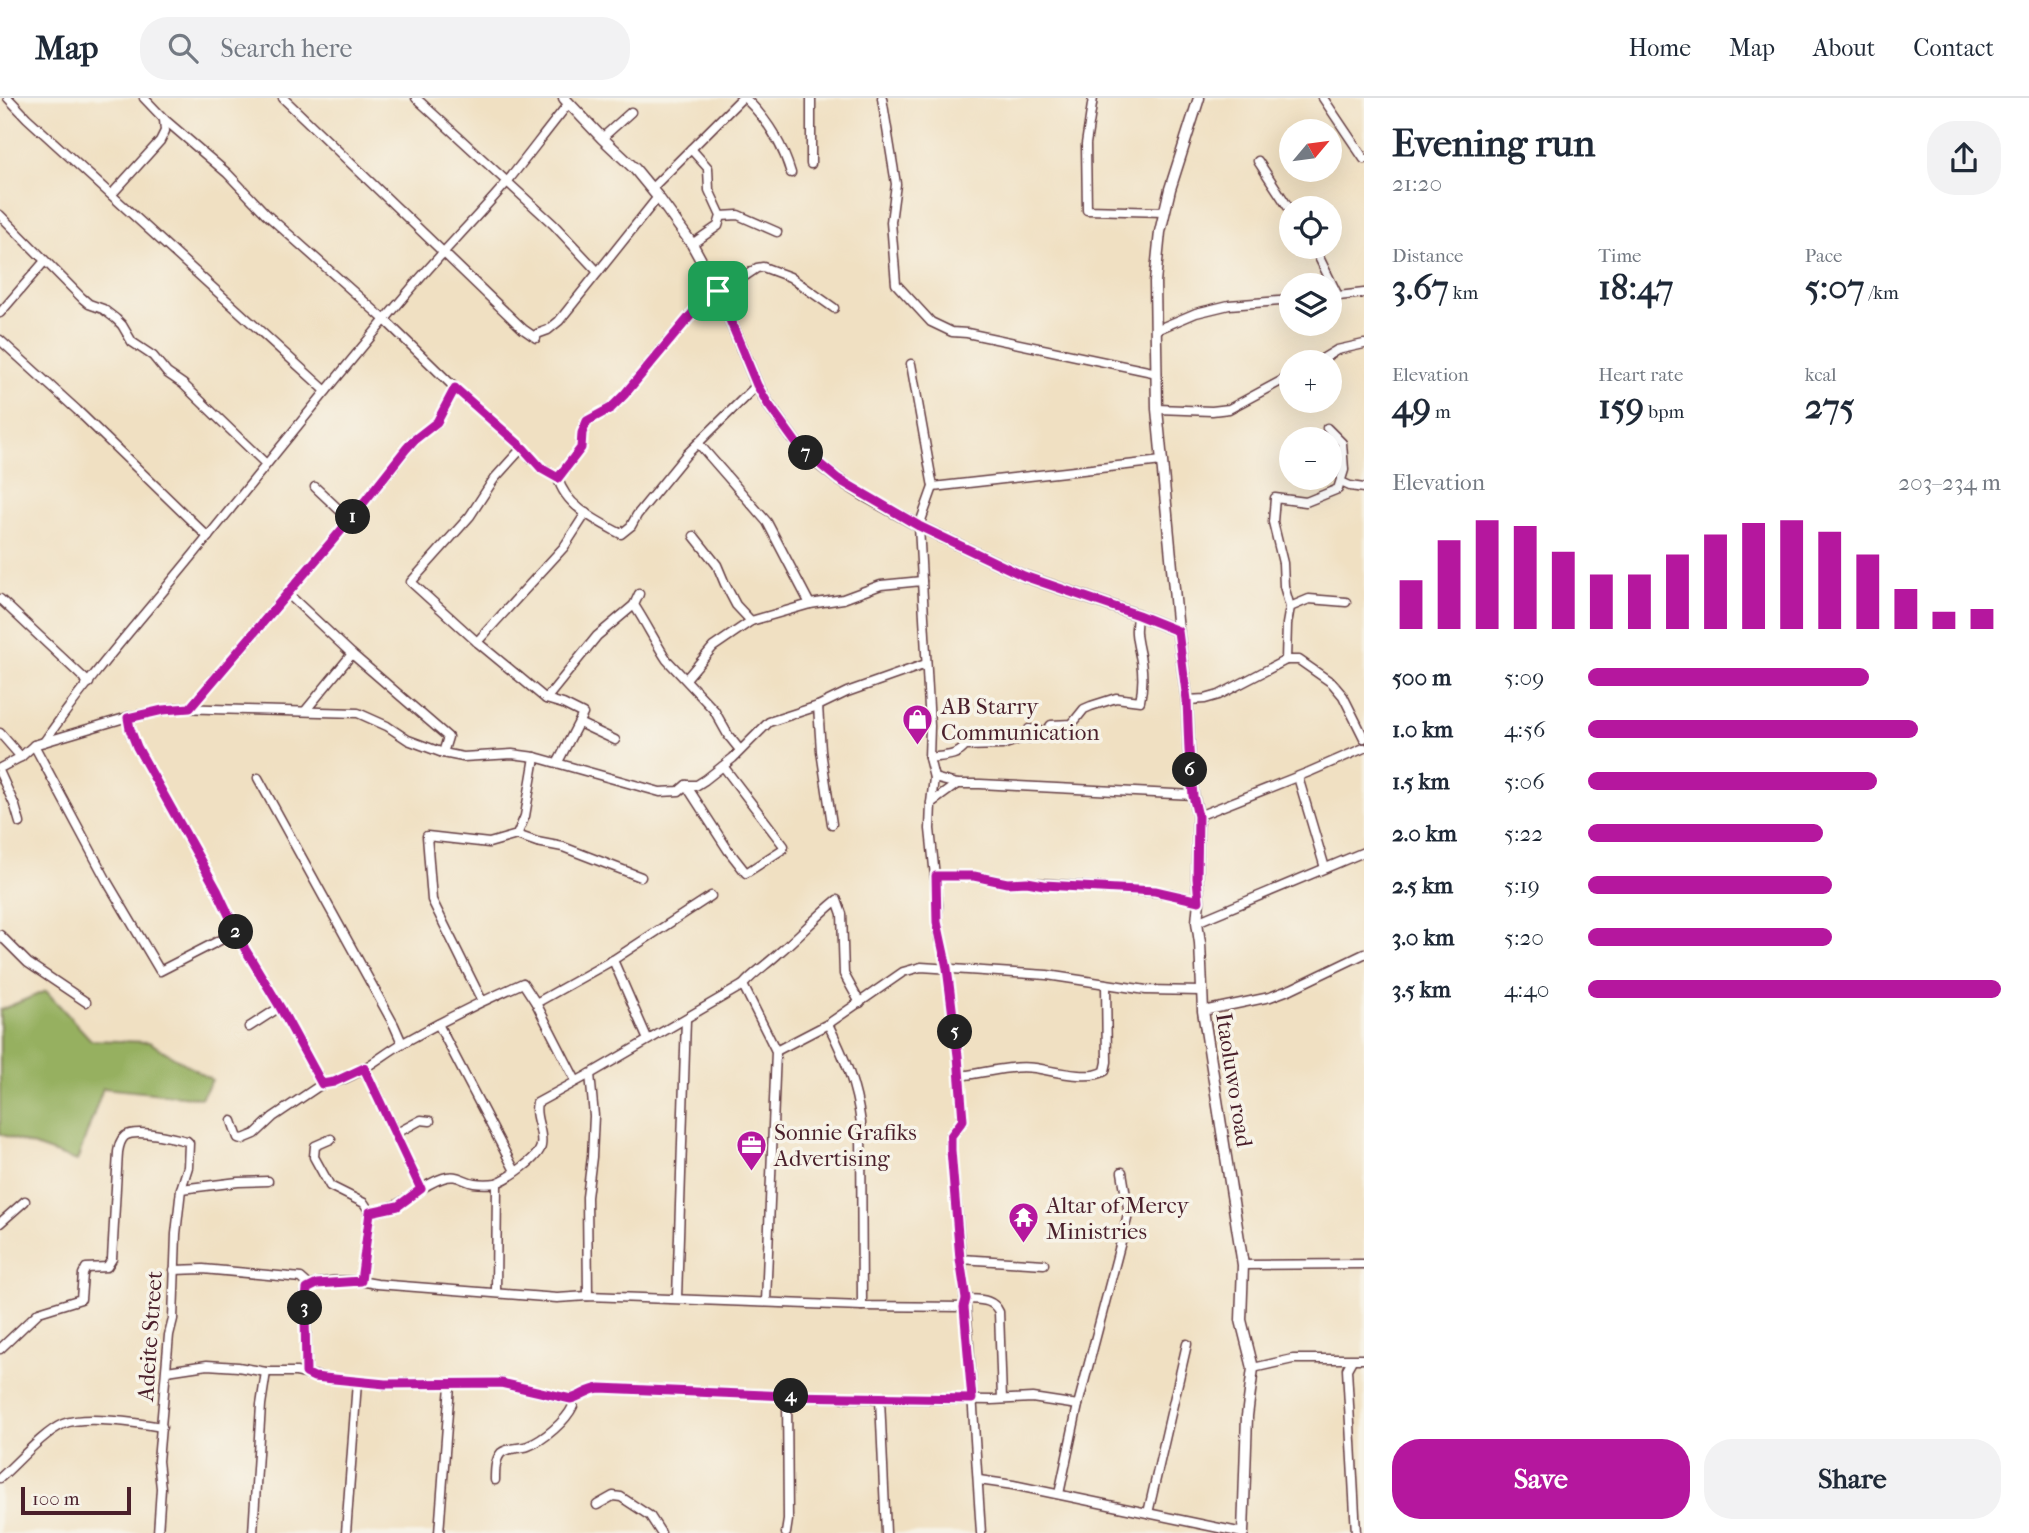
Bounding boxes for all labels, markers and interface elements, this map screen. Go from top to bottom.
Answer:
search box [140,17,630,80]
text: Map [35,29,98,68]
icon: search [164,29,202,67]
text: Search here [220,33,352,64]
text: Home [1629,34,1691,62]
text: Map [1729,34,1775,62]
text: About [1813,34,1875,62]
text: Contact [1913,34,1994,62]
north arrow [1279,119,1342,182]
map controls [1279,119,1342,490]
text: Evening run [1392,121,1595,166]
button: share [1927,121,2001,195]
text: 21:20 [1392,170,1442,197]
button: locate [1279,196,1342,259]
text: Distance [1392,245,1463,267]
text: Time [1598,245,1642,267]
text: Pace [1805,245,1843,267]
pin [688,261,748,321]
text: 3.67 [1392,267,1449,308]
text: 18:47 [1598,267,1673,308]
text: 5:07 [1805,267,1864,308]
icon: arrive [699,272,737,310]
button: layers [1279,273,1342,336]
text: km [1449,282,1478,304]
text: /km [1864,282,1899,304]
button: + [1279,350,1342,413]
text: Elevation [1392,364,1469,386]
text: Heart rate [1598,364,1683,386]
text: kcal [1805,364,1837,386]
text: 49 [1392,386,1431,427]
text: 159 [1598,386,1644,427]
text: 275 [1805,386,1855,427]
text: m [1431,401,1451,423]
text: bpm [1644,401,1684,423]
button: − [1279,427,1342,490]
pin: 7 [788,436,824,470]
text: 7 [801,441,810,463]
text: Elevation [1392,469,1485,496]
text: 203–234 m [1898,469,2001,496]
pin: 1 [336,500,370,534]
text: 1 [349,505,356,527]
text: 500 m [1392,664,1451,691]
text: 5:09 [1504,664,1544,691]
place label: AB Starry Communication [940,693,1100,746]
shop icon: AB Starry Communication [901,702,935,746]
text: 1.0 km [1392,716,1453,743]
text: 4:56 [1504,716,1546,743]
pin: 6 [1172,752,1208,788]
text: 6 [1184,758,1195,780]
text: 1.5 km [1392,768,1450,795]
text: 5:06 [1504,768,1545,795]
text: 2.0 km [1392,820,1457,847]
text: 5:22 [1504,820,1543,847]
text: 2.5 km [1392,872,1453,899]
text: 5:19 [1504,872,1540,899]
pin: 2 [218,914,254,950]
text: 2 [231,920,240,942]
text: 3.0 km [1392,924,1454,951]
text: 5:20 [1504,924,1544,951]
text: 3.5 km [1392,976,1451,1003]
text: 4:40 [1504,976,1549,1003]
street label: Itaoluwo road [1210,1011,1258,1150]
pin: 5 [937,1014,972,1049]
text: 5 [950,1020,959,1042]
place label: Sonnie Grafiks Advertising [773,1119,917,1172]
office icon: Sonnie Grafiks Advertising [734,1128,768,1172]
place label: Altar of Mercy Ministries [1045,1192,1190,1245]
temple icon: Altar of Mercy Ministries [1006,1201,1040,1245]
street label: Adeite Street [132,1270,168,1403]
pin: 3 [288,1290,322,1326]
text: 3 [301,1296,308,1318]
pin: 4 [774,1378,808,1414]
text: 4 [785,1384,796,1406]
button: Save [1392,1439,1690,1519]
button: Share [1704,1439,2001,1519]
scale bar [21,1484,131,1516]
text: 100 m [32,1488,80,1510]

